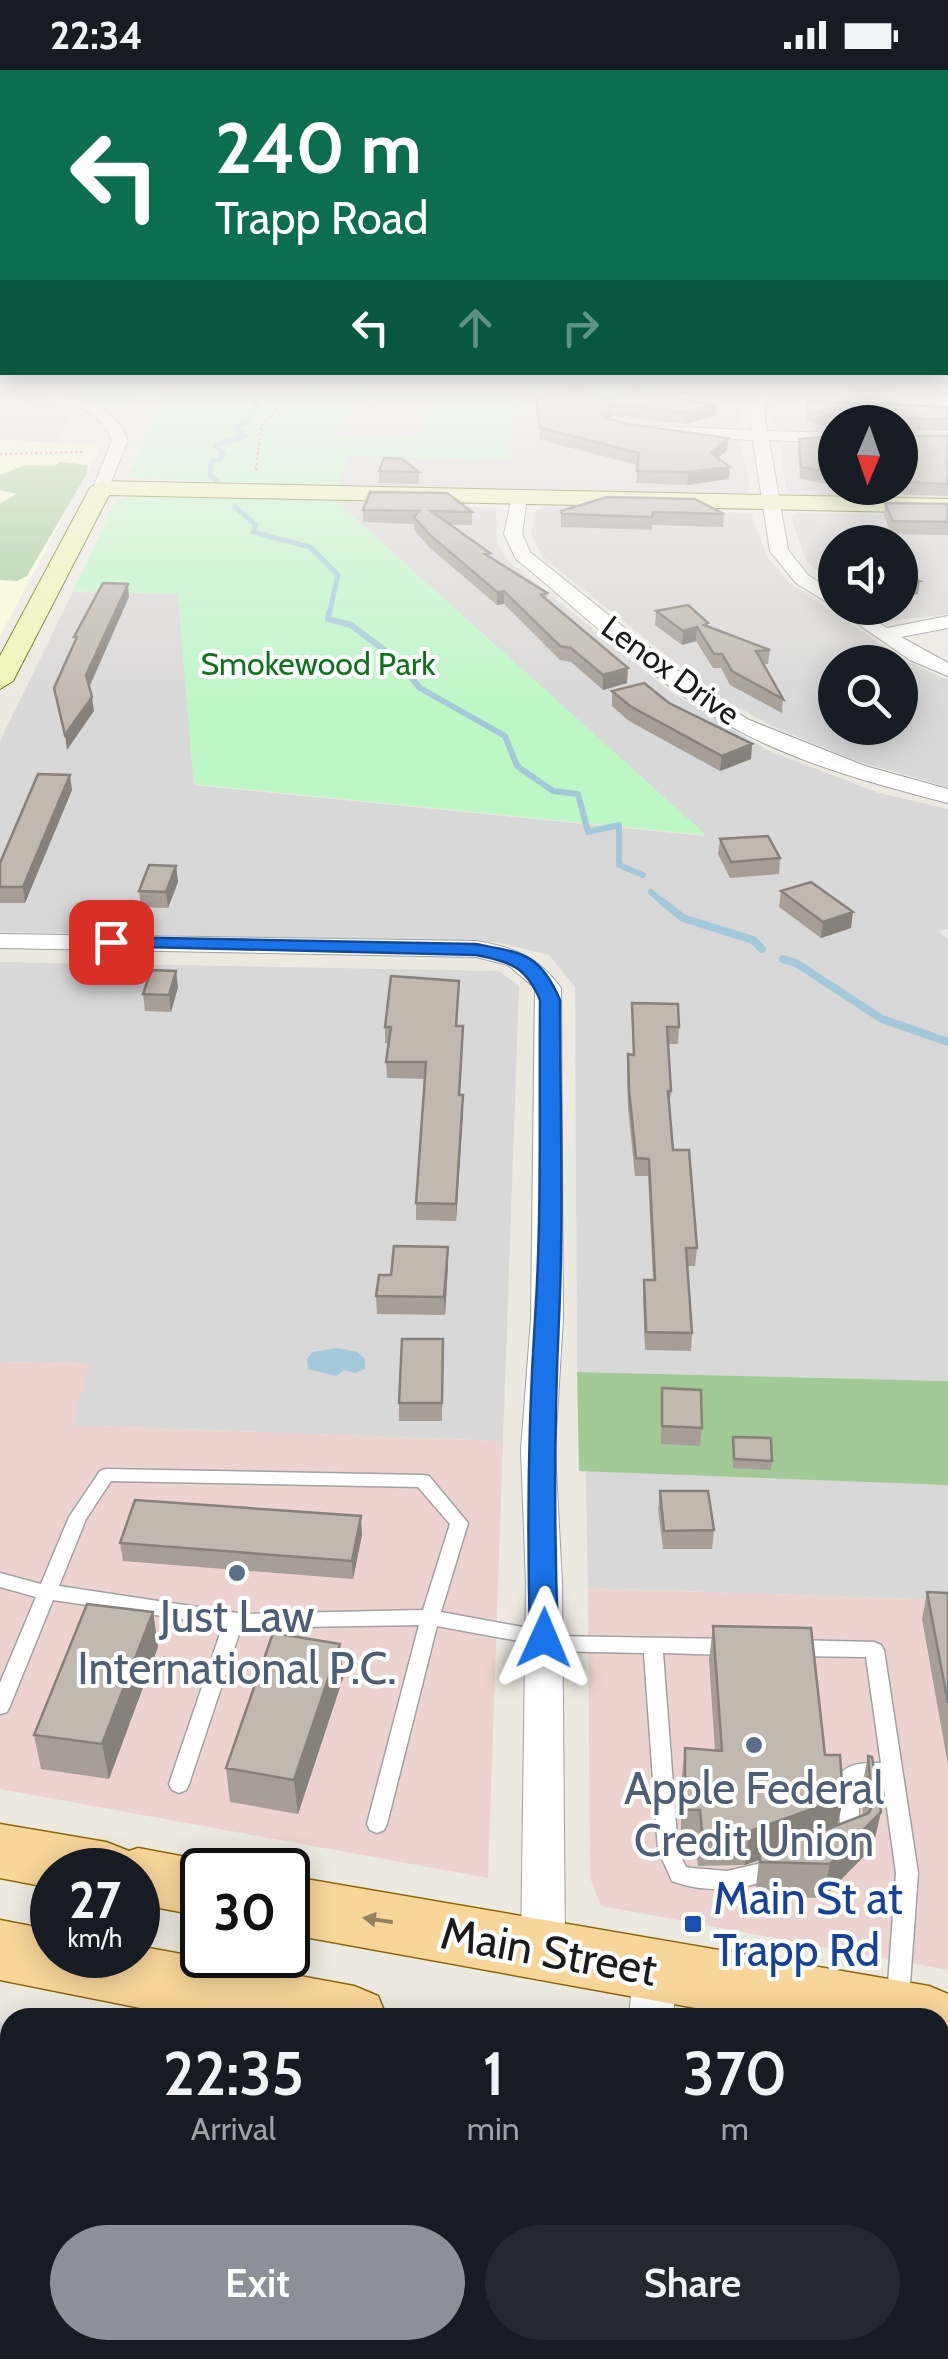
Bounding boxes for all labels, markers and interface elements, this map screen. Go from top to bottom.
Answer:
text: 22:34 [50,12,143,59]
text: 240 m [215,105,422,191]
icon: left [50,110,180,240]
text: Trapp Road [215,191,428,245]
icon: left [343,300,398,355]
icon: ahead [448,300,503,355]
icon: right [553,300,608,355]
north arrow [818,405,918,505]
map controls [818,405,918,745]
button: sound [818,525,918,625]
street label: Lenox Drive [594,607,748,733]
park label: Smokewood Park [200,644,436,683]
button: search [818,645,918,745]
pin [69,900,154,985]
icon: arrive [84,915,139,970]
marker: Just Law International P.C. [226,1562,248,1584]
position arrow [492,1586,596,1690]
place label: Just Law International P.C. [77,1589,397,1695]
marker: Apple Federal Credit Union [743,1734,765,1756]
place label: Apple Federal Credit Union [624,1761,884,1867]
speed limit sign: 30 [180,1848,310,1978]
text: 27 [69,1870,121,1931]
place label: Main St at Trapp Rd [713,1871,903,1977]
street label: Main Street [437,1905,661,1997]
one-way arrow [362,1912,393,1927]
marker: Main St at Trapp Rd [682,1913,704,1935]
text: km/h [68,1923,122,1953]
text: 22:35 [163,2037,304,2110]
text: 1 [483,2037,504,2110]
text: 370 [683,2037,787,2110]
text: Arrival [191,2109,276,2148]
text: min [467,2109,520,2148]
text: m [721,2109,749,2148]
button: Exit [50,2225,465,2340]
button: Share [485,2225,900,2340]

